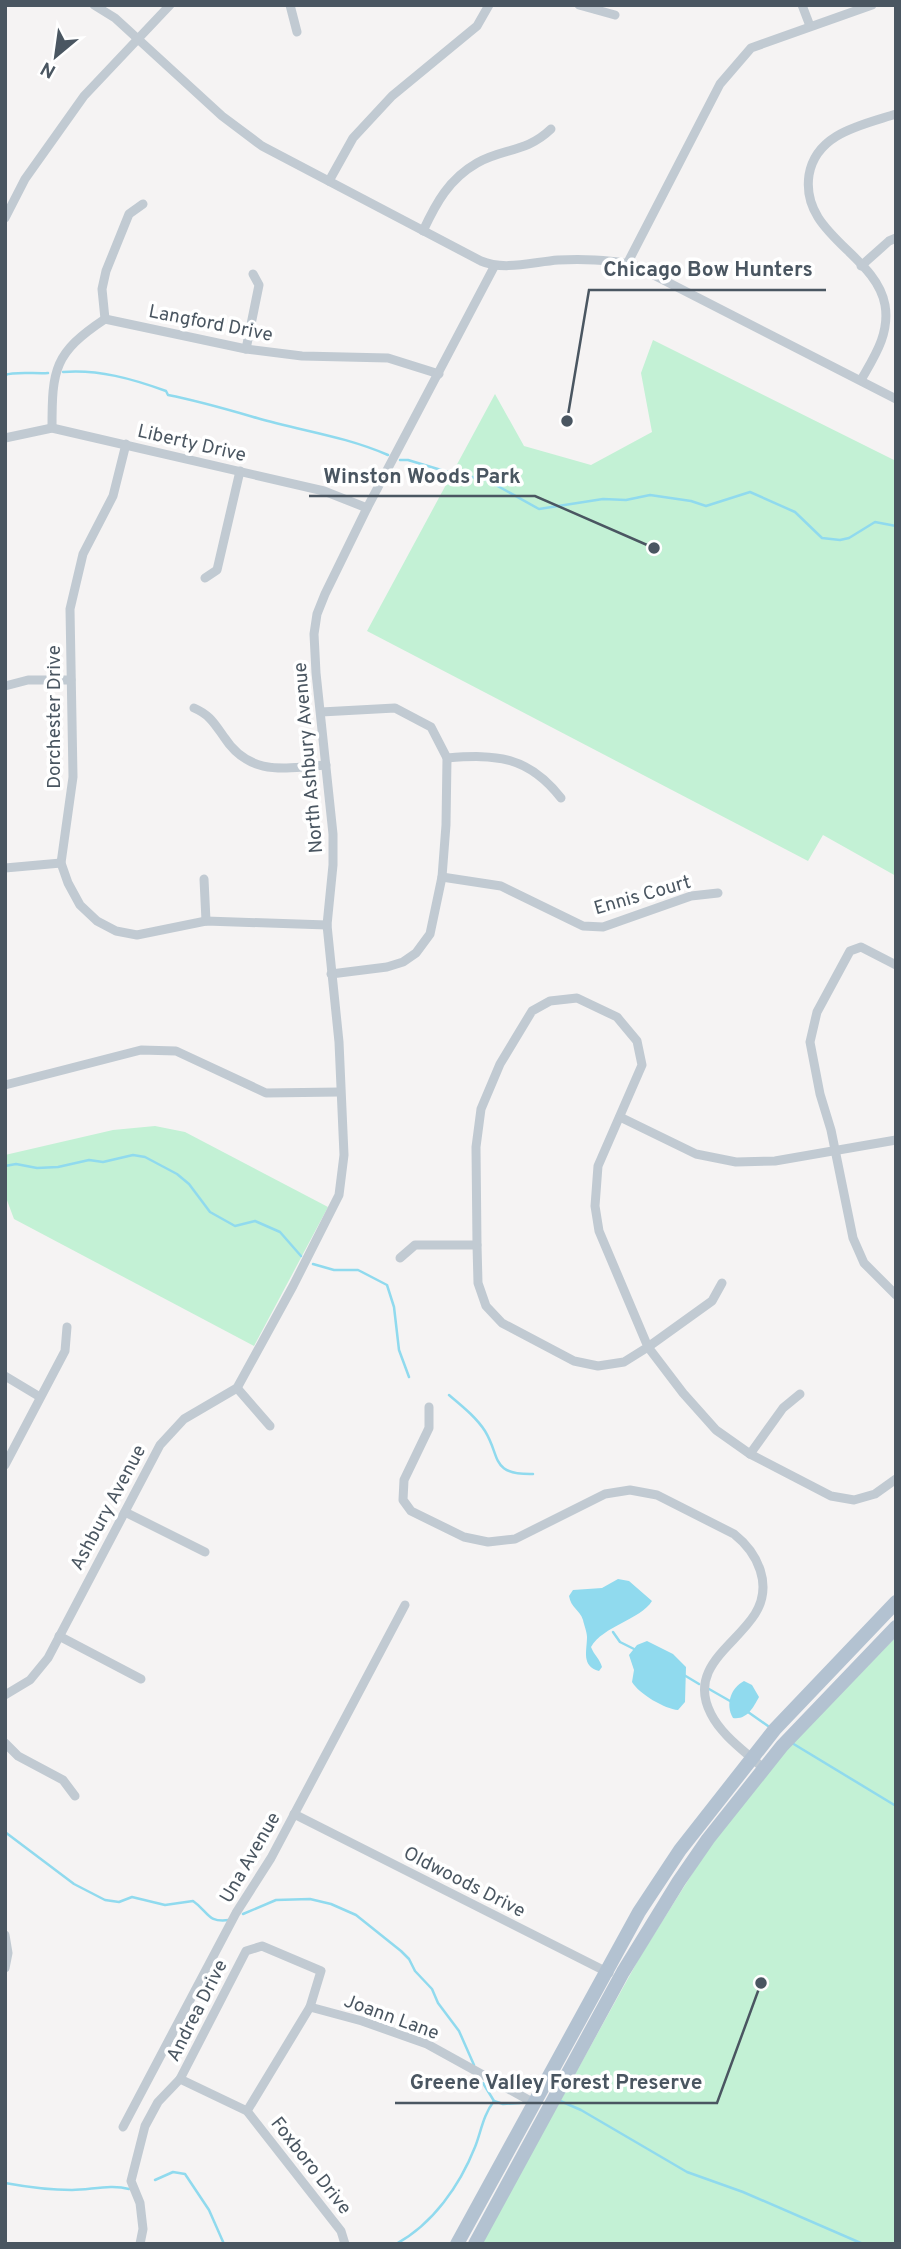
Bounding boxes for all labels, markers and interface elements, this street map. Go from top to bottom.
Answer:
north arrow [21,21,91,91]
text: N [37,55,61,83]
callout: Chicago Bow Hunters [589,248,826,290]
text: Chicago Bow Hunters [603,257,813,284]
street label: Langford Drive [146,300,275,348]
street label: Liberty Drive [135,420,248,468]
callout: Winston Woods Park [309,454,535,496]
text: Winston Woods Park [323,464,521,491]
street label: Dorchester Drive [43,645,67,789]
street label: North Ashbury Avenue [289,661,329,854]
street label: Ennis Court [591,871,694,921]
street label: Ashbury Avenue [66,1441,152,1575]
street label: Una Avenue [215,1808,286,1908]
street label: Oldwoods Drive [399,1842,529,1924]
street label: Andrea Drive [162,1956,234,2066]
street label: Joann Lane [340,1990,442,2046]
callout: Greene Valley Forest Preserve [395,2061,717,2103]
text: Greene Valley Forest Preserve [410,2070,702,2097]
street label: Foxboro Drive [265,2112,356,2220]

